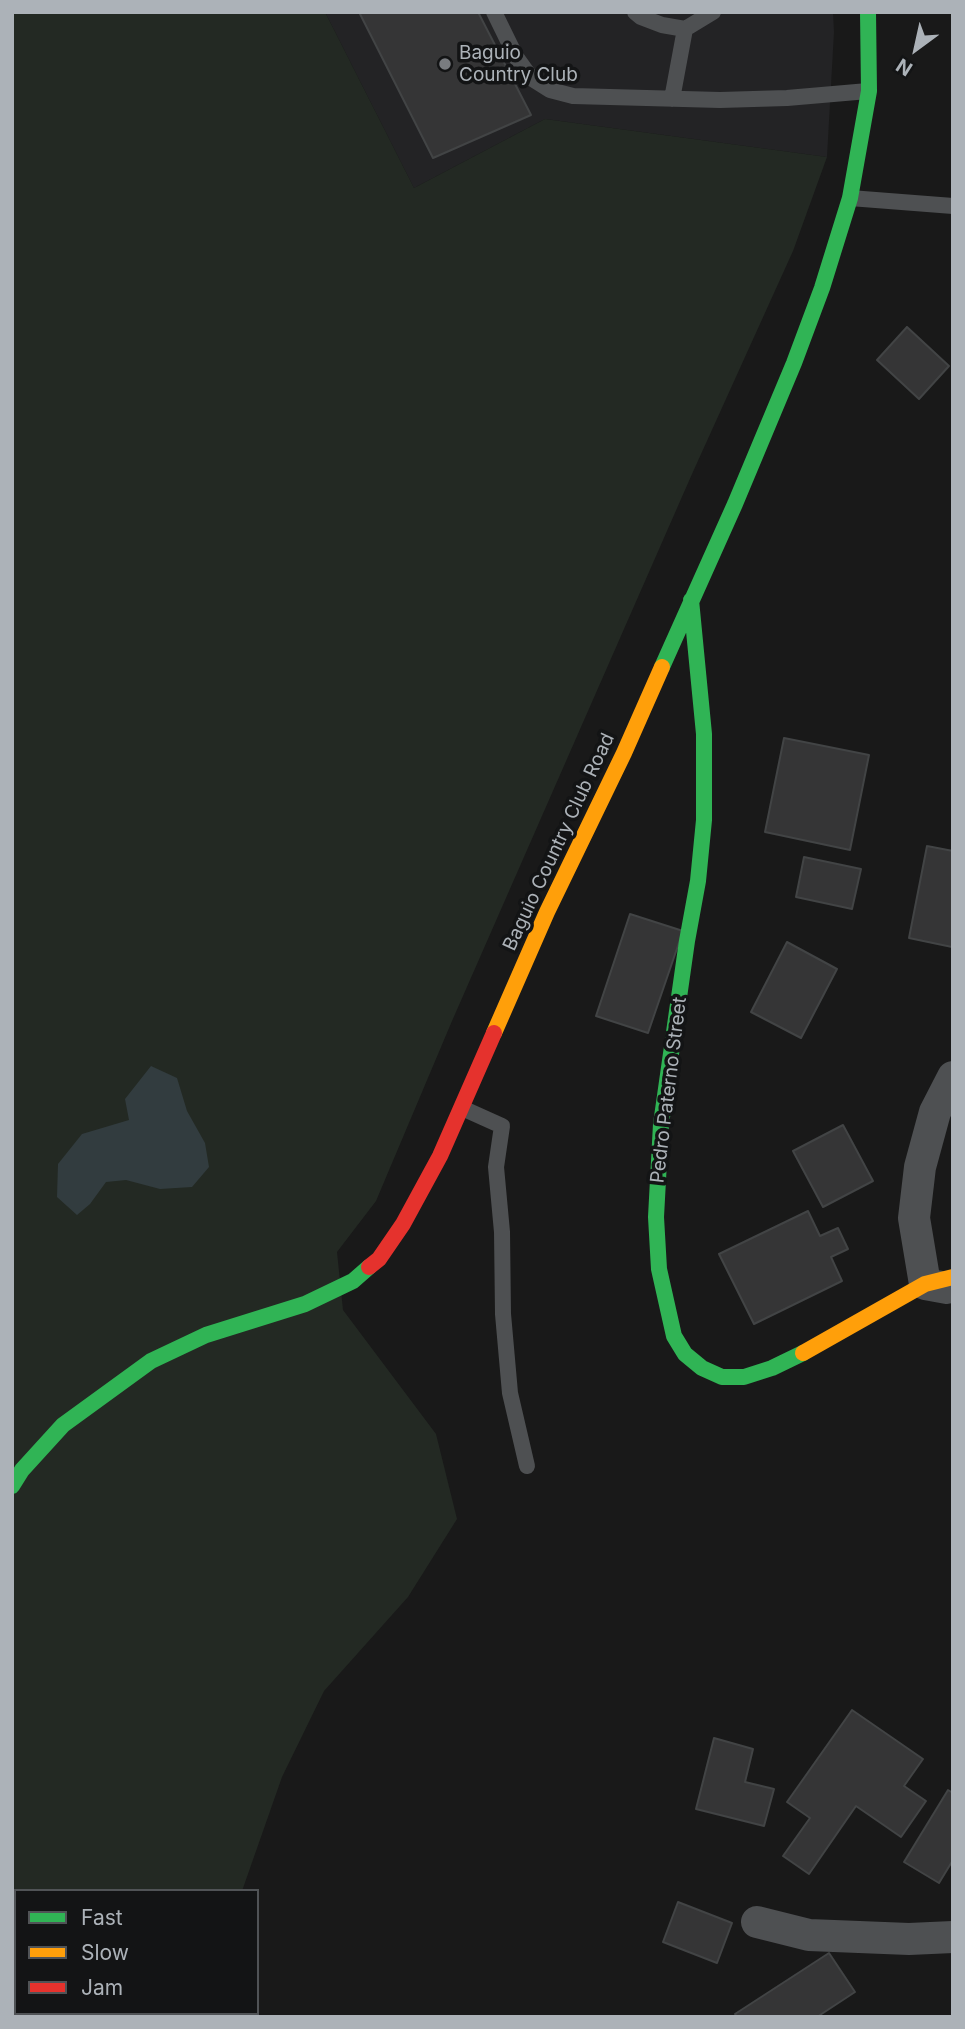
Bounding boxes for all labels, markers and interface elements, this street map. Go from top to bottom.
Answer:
north arrow [881,14,951,84]
place label: Baguio Country Club [459,42,578,86]
text: N [892,53,917,81]
marker: Baguio Country Club [437,56,453,72]
street label: Baguio Country Club Road [499,730,619,954]
street label: Pedro Paterno Street [646,996,692,1184]
legend [14,1889,259,2015]
text: Fast [81,1905,123,1930]
text: Slow [81,1940,129,1965]
text: Jam [81,1975,123,2000]

